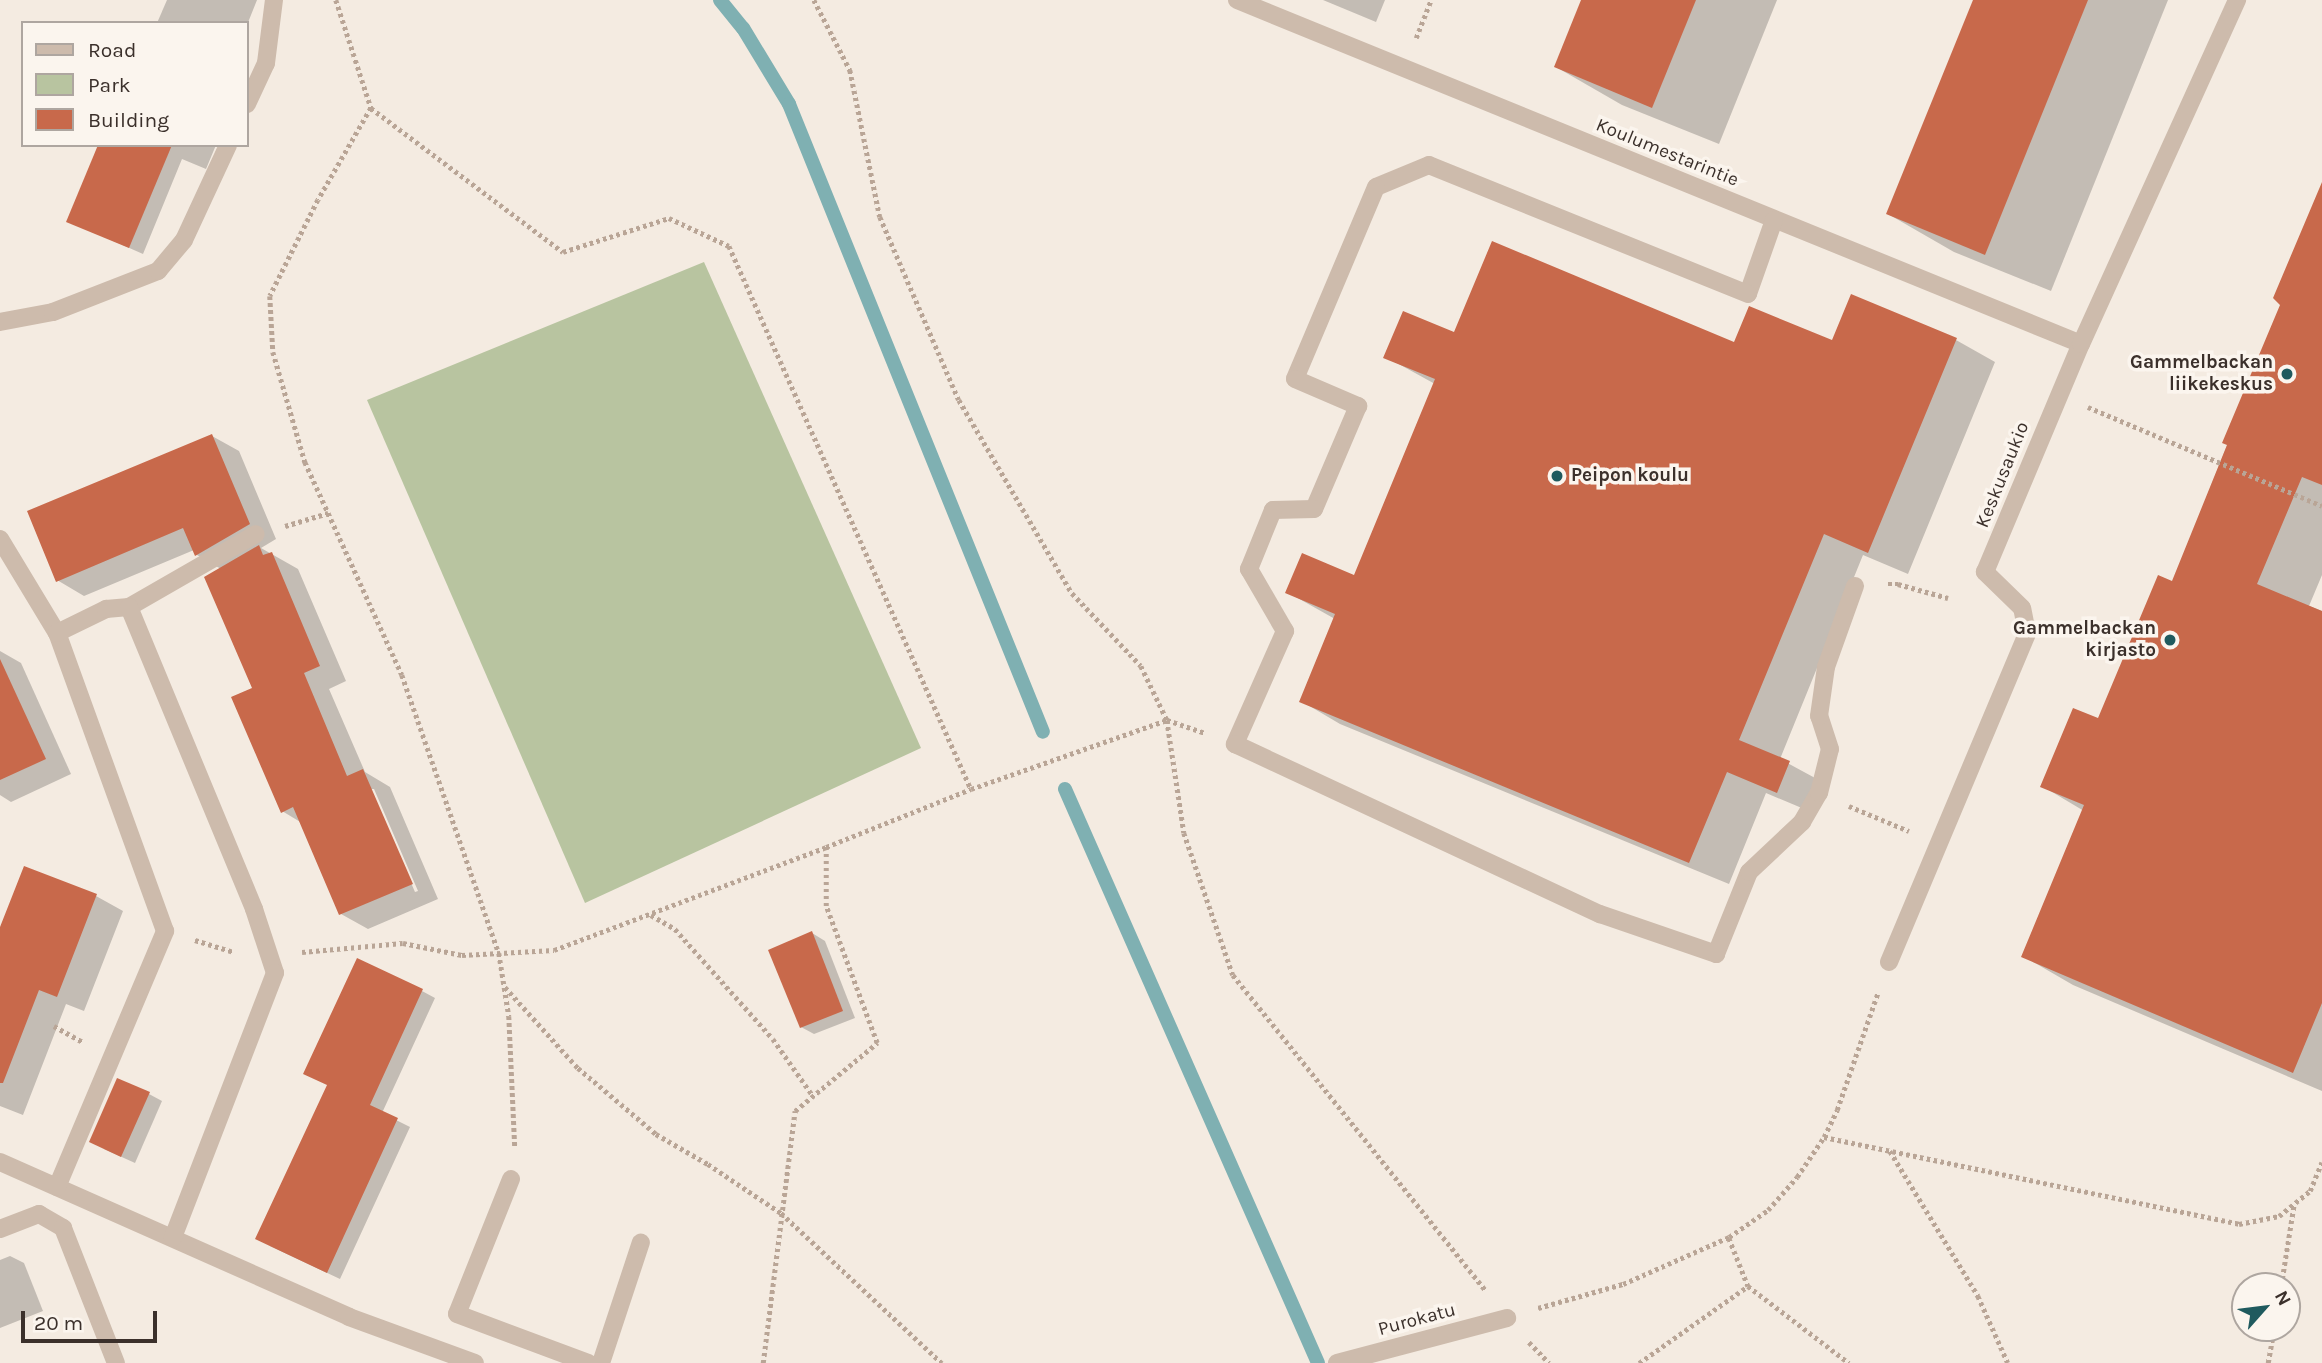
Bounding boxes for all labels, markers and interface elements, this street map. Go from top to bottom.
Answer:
legend [21,21,248,147]
text: Road [88,38,136,62]
text: Park [88,73,131,97]
text: Building [88,108,169,132]
street label: Koulumestarintie [1592,114,1742,192]
place label: Gammelbackan liikekeskus [2130,352,2273,396]
marker: Gammelbackan liikekeskus [2279,366,2295,382]
street label: Keskusaukio [1971,419,2035,531]
place label: Peipon koulu [1571,465,1689,487]
marker: Peipon koulu [1549,468,1565,484]
place label: Gammelbackan kirjasto [2013,618,2156,662]
marker: Gammelbackan kirjasto [2162,632,2178,648]
north arrow [2231,1272,2301,1342]
text: N [2270,1287,2296,1309]
scale bar [24,1296,161,1340]
street label: Purokatu [1376,1299,1458,1341]
text: 20 m [34,1311,83,1335]

